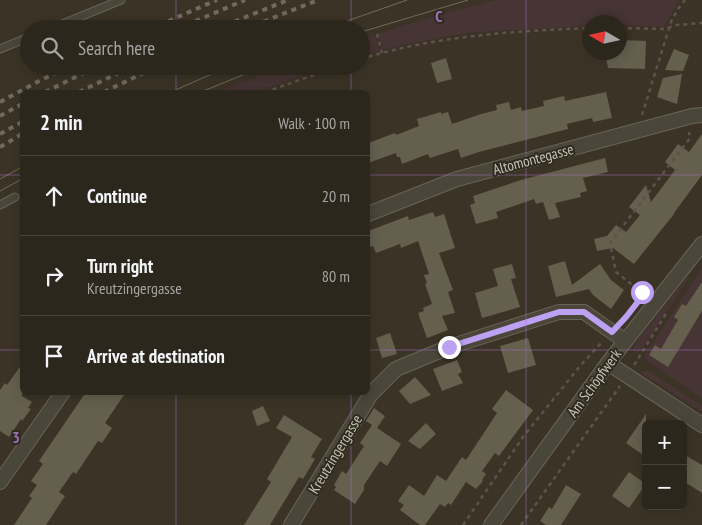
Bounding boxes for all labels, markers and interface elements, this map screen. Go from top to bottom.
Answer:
text: C [435,6,443,26]
north arrow [582,15,627,60]
search box [20,20,370,75]
icon: search [38,34,66,62]
text: Search here [78,36,155,60]
text: 2 min [40,109,82,136]
text: Walk · 100 m [278,113,350,133]
street label: Altomontegasse [491,139,575,179]
icon: ahead [40,182,68,210]
text: Continue [87,184,147,208]
text: 20 m [322,186,350,206]
text: Turn right [87,254,153,278]
icon: right [40,262,68,290]
text: 80 m [322,266,350,286]
text: Kreutzingergasse [87,278,182,298]
route start [631,281,654,304]
route end [438,336,461,359]
icon: arrive [40,342,68,370]
text: Arrive at destination [87,344,225,368]
street label: Am Schöpfwerk [563,345,625,421]
street label: Kreutzingergasse [304,411,366,497]
map controls [642,420,687,510]
button: + [642,420,687,465]
text: 3 [12,427,20,447]
button: − [642,465,687,510]

